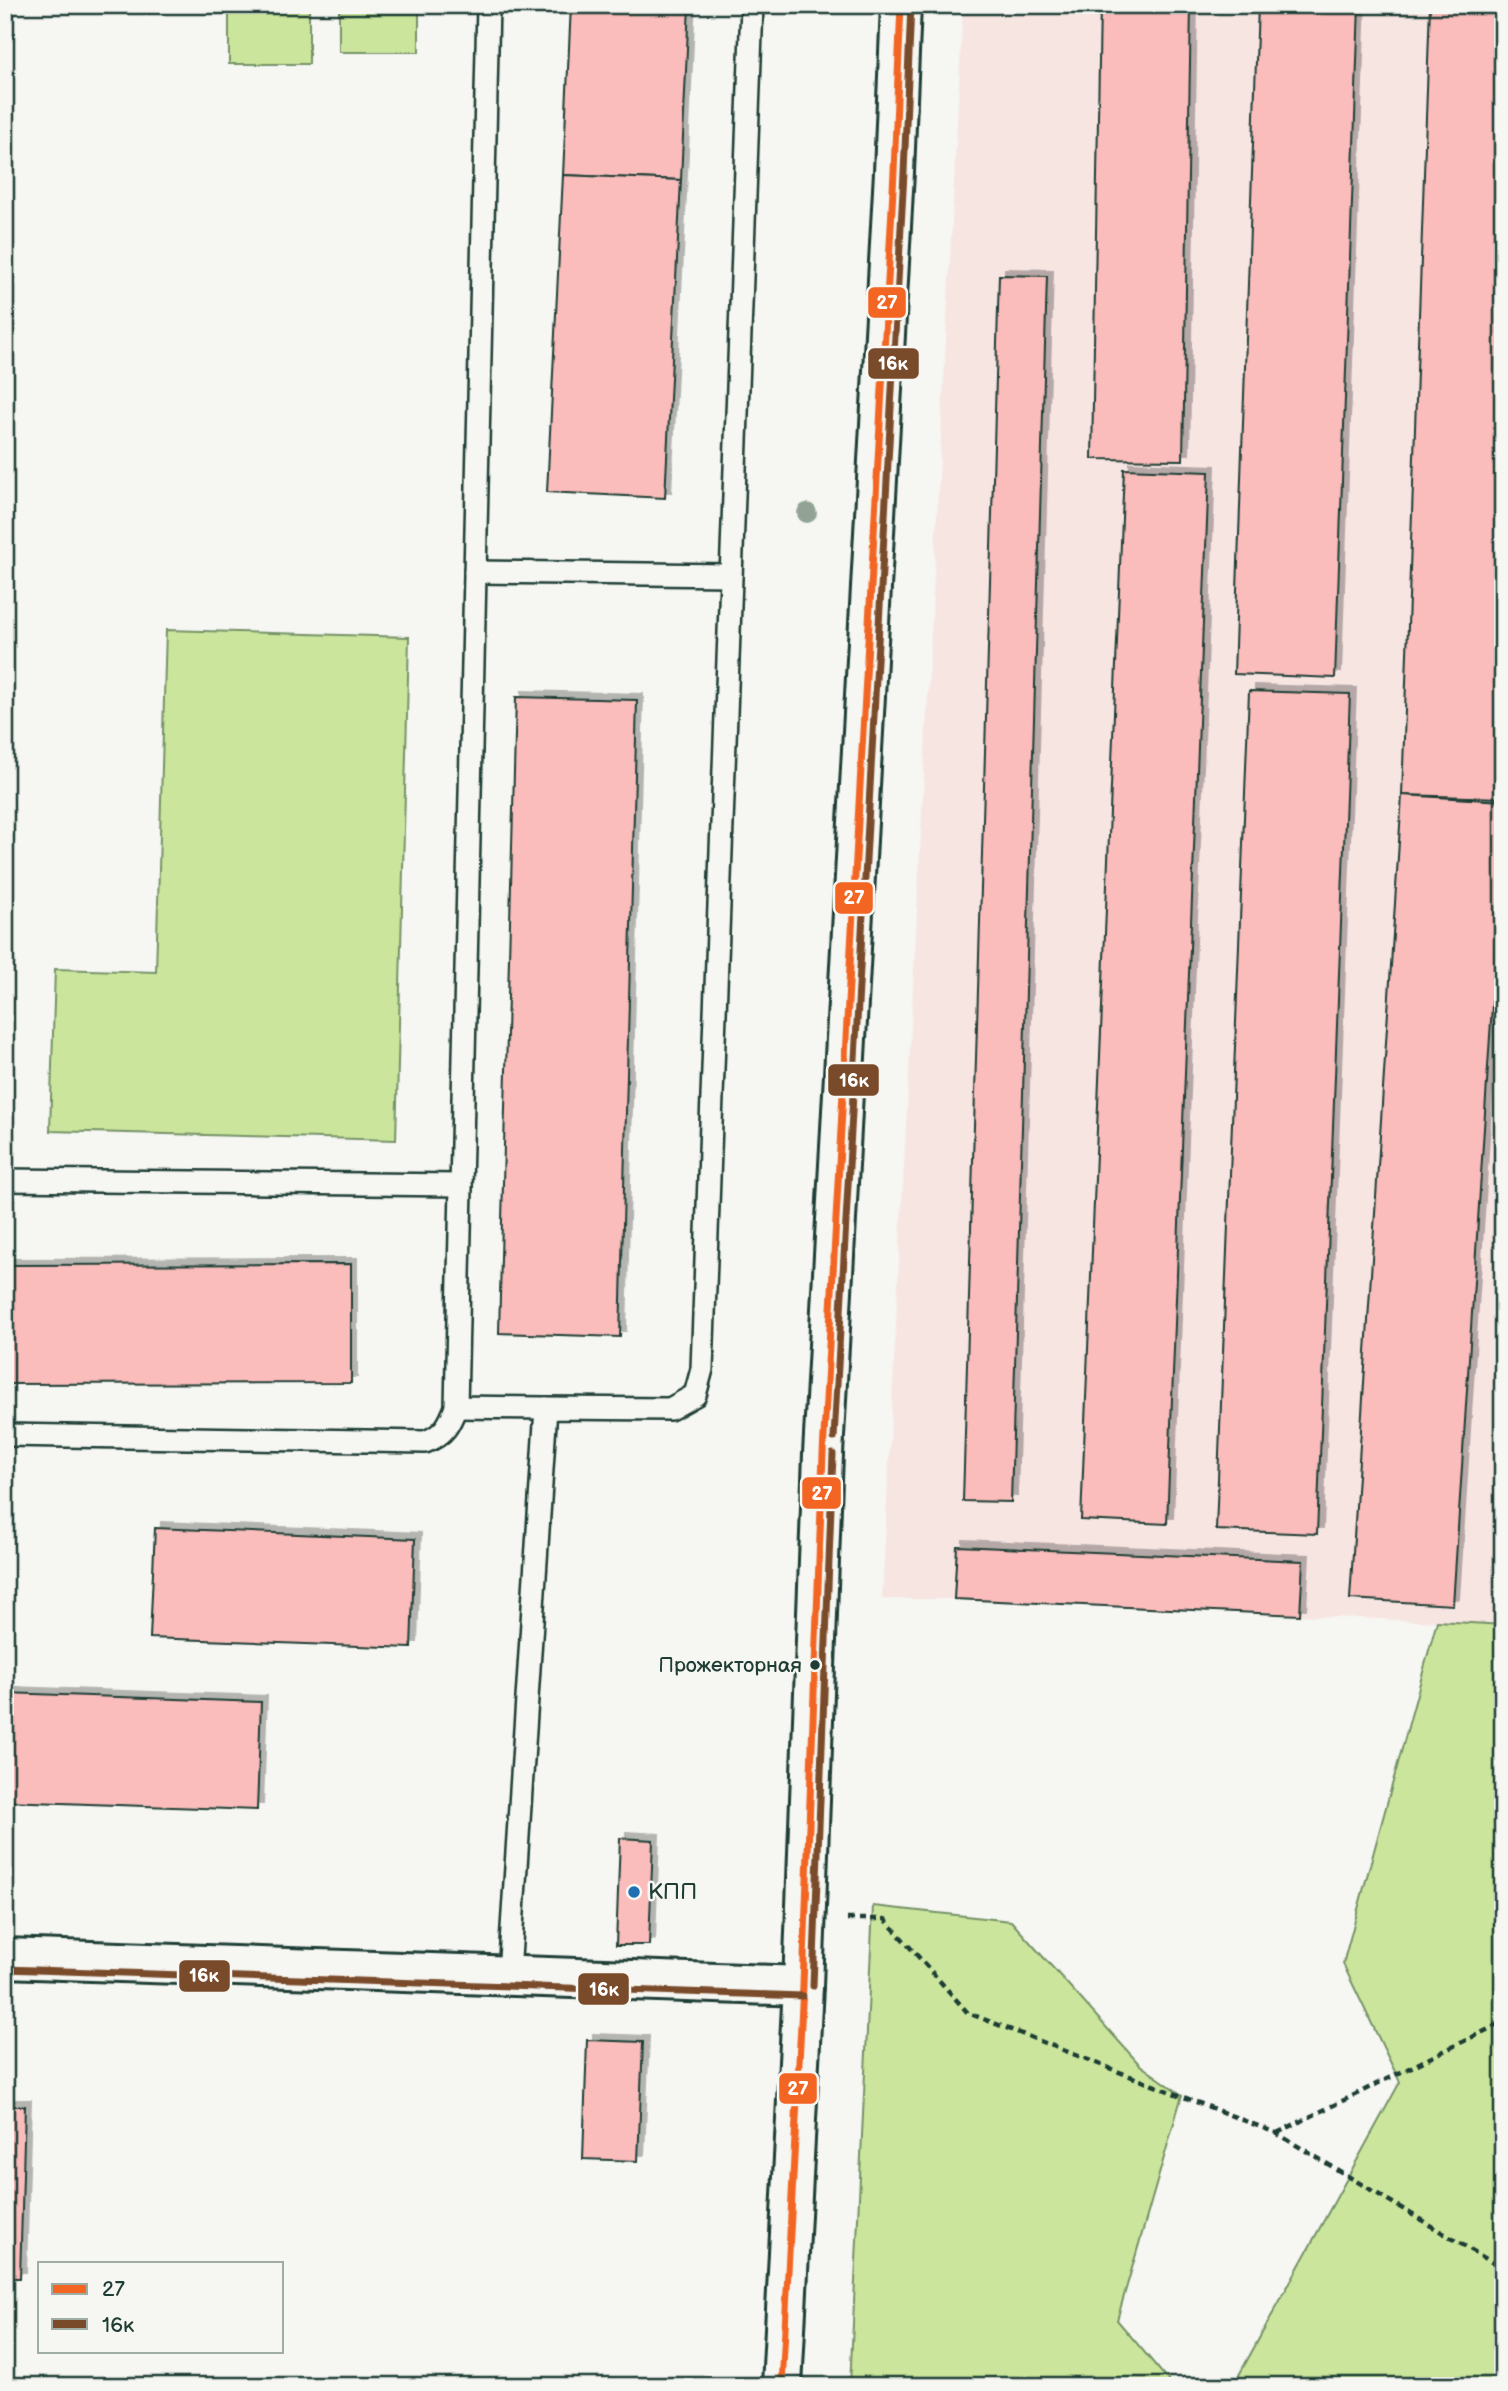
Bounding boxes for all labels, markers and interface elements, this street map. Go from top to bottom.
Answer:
line badge: 27 [867,286,907,319]
text: 27 [876,292,898,315]
line badge: 16к [867,347,920,380]
text: 16к [878,353,909,376]
line badge: 27 [834,881,874,915]
text: 27 [843,887,865,910]
line badge: 16к [827,1063,880,1097]
text: 16к [839,1070,870,1093]
line badge: 27 [801,1476,842,1510]
text: 27 [811,1483,833,1506]
place label: Прожекторная [658,1653,802,1678]
marker: Прожекторная [808,1658,822,1672]
place label: КПП [648,1878,697,1906]
marker: КПП [626,1884,642,1900]
line badge: 16к [178,1959,231,1993]
text: 16к [189,1965,220,1988]
line badge: 16к [577,1972,630,2006]
text: 16к [589,1979,620,2002]
line badge: 27 [778,2072,818,2105]
text: 27 [787,2078,809,2101]
legend [38,2262,284,2352]
text: 27 [102,2277,125,2302]
text: 16к [102,2313,134,2338]

